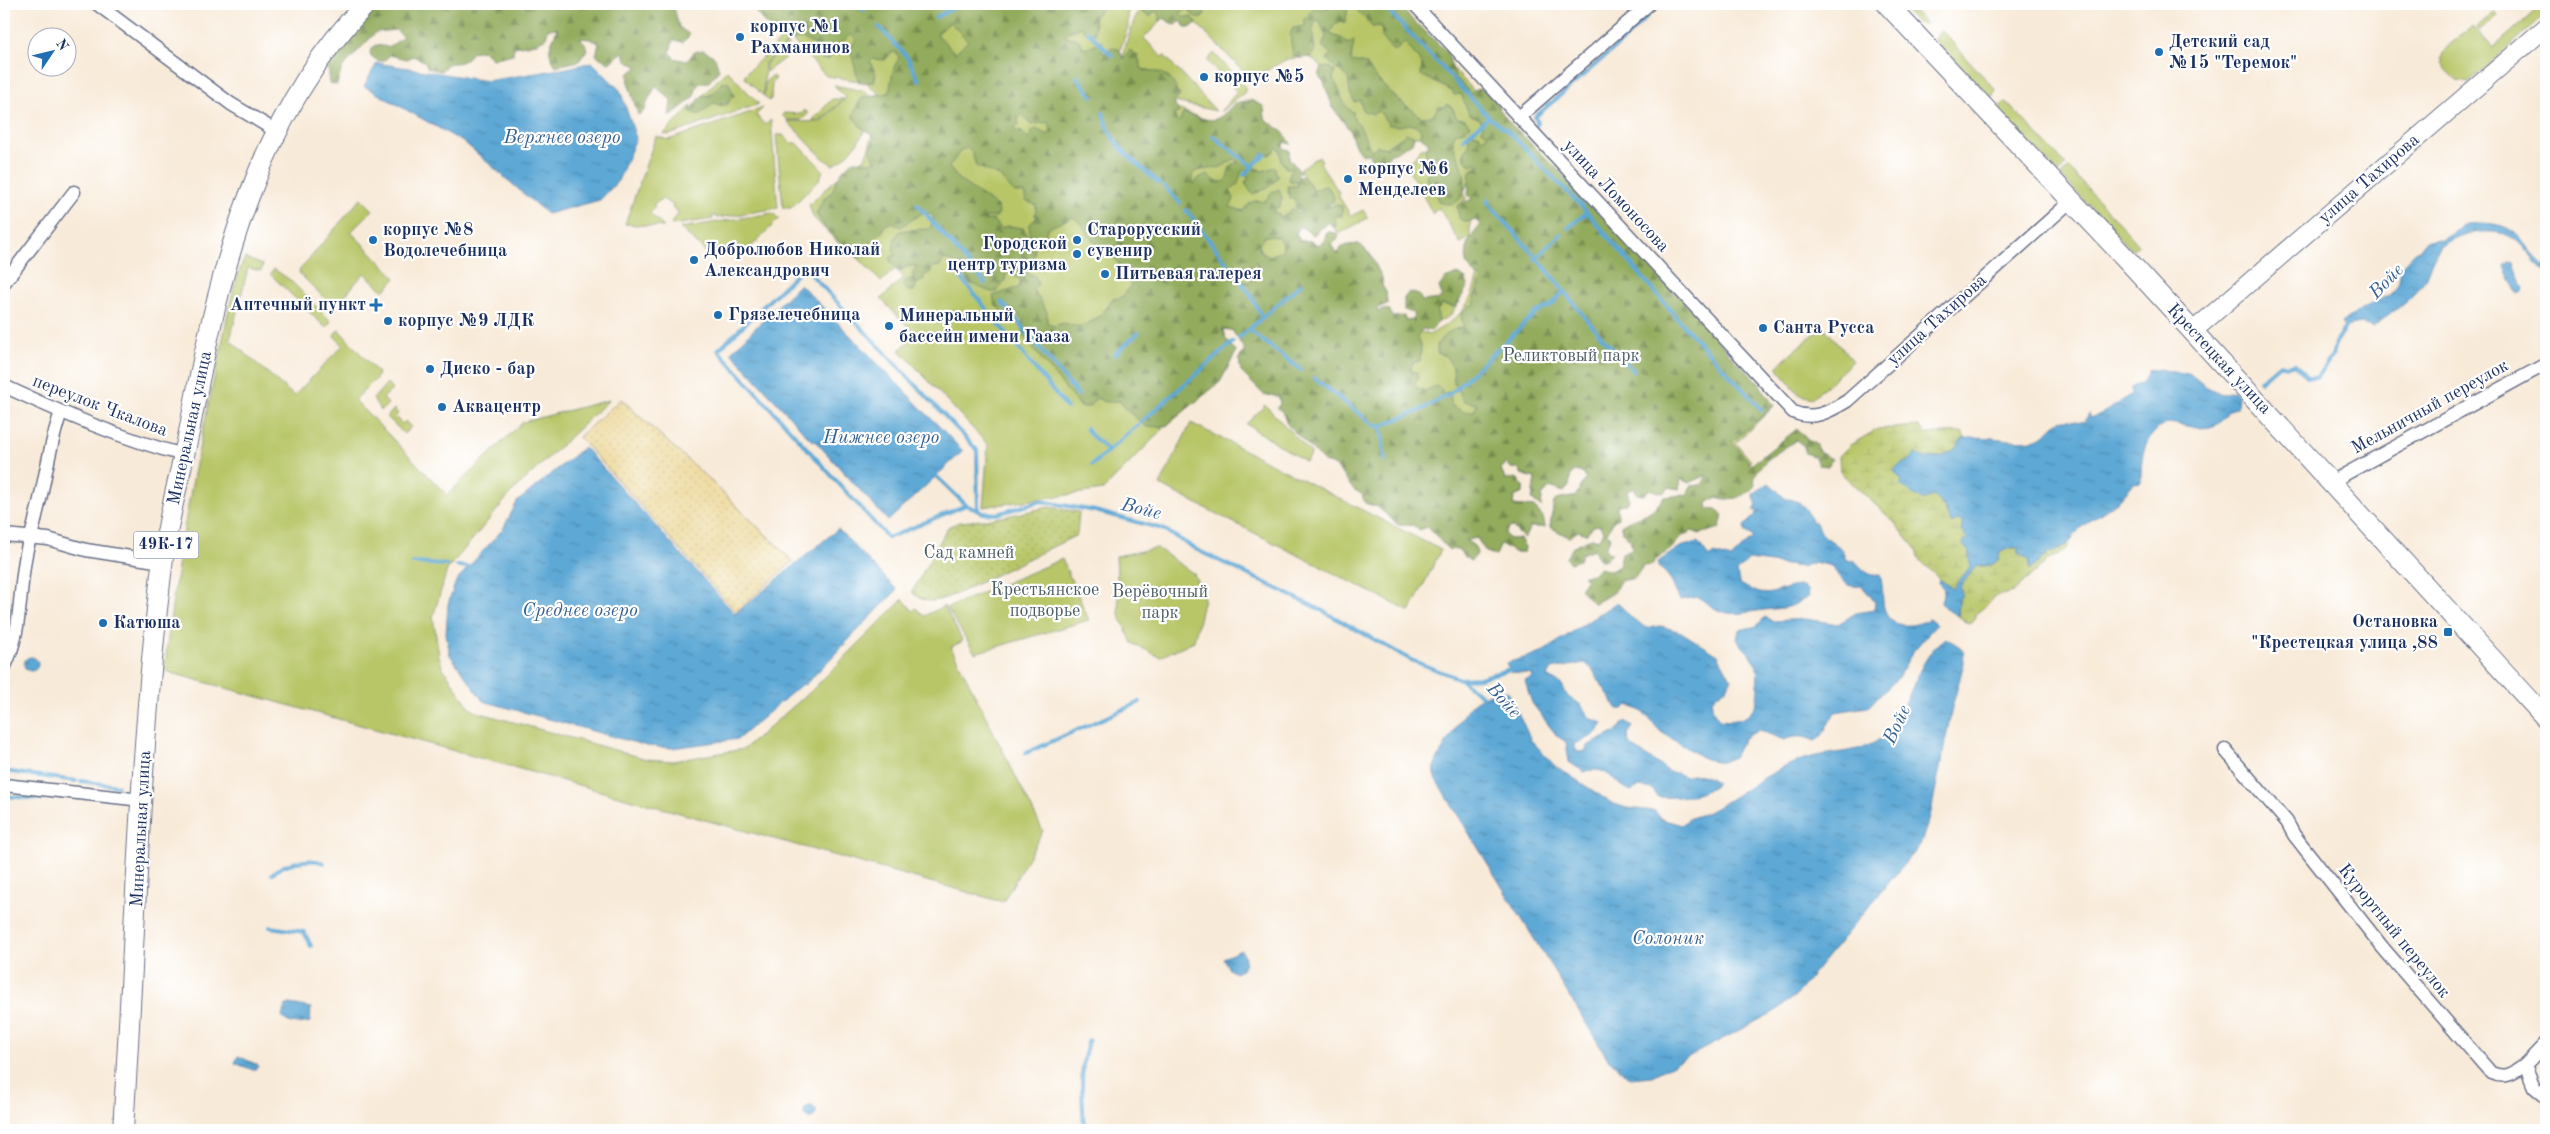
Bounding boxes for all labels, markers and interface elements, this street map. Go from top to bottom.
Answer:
place label: корпус №1 Рахманинов [750,18,850,57]
north arrow [28,28,78,78]
marker: корпус №1 Рахманинов [734,31,746,43]
place label: Детский сад №15 "Теремок" [2169,33,2297,72]
text: N [53,37,71,54]
marker: Детский сад №15 "Теремок" [2153,46,2165,58]
place label: корпус №5 [1214,68,1304,86]
marker: корпус №5 [1198,71,1210,83]
water label: Верхнее озеро [502,129,621,148]
street label: улица Тахирова [2315,131,2423,227]
street label: улица Ломоносова [1559,136,1673,256]
place label: корпус №6 Менделеев [1358,160,1448,199]
marker: корпус №6 Менделеев [1342,173,1354,185]
place label: корпус №8 Водолечебница [383,221,507,260]
place label: Старорусский сувенир [1087,221,1201,260]
marker: корпус №8 Водолечебница [367,234,379,246]
marker: Старорусский сувенир [1071,234,1083,246]
place label: Городской центр туризма [947,235,1067,274]
place label: Добролюбов Николай Александрович [704,241,880,280]
marker: Городской центр туризма [1071,248,1083,260]
marker: Добролюбов Николай Александрович [688,254,700,266]
water label: Войе [2365,261,2408,304]
place label: Питьевая галерея [1115,265,1262,283]
marker: Питьевая галерея [1099,268,1111,280]
street label: улица Тахирова [1884,271,1990,369]
place label: Аптечный пункт [230,296,366,314]
marker: Аптечный пункт [370,299,382,311]
street label: Крестецкая улица [2163,300,2275,418]
place label: Грязелечебница [728,306,860,324]
place label: Минеральный бассейн имени Гааза [899,307,1070,346]
marker: Грязелечебница [712,309,724,321]
place label: корпус №9 ЛДК [398,312,534,330]
marker: корпус №9 ЛДК [382,315,394,327]
place label: Санта Русса [1773,319,1874,337]
marker: Минеральный бассейн имени Гааза [883,320,895,332]
marker: Санта Русса [1757,322,1769,334]
park label: Реликтовый парк [1502,347,1640,365]
street label: Минеральная улица [165,349,215,507]
street label: Мельничный переулок [2349,356,2511,458]
place label: Диско - бар [440,360,535,378]
marker: Диско - бар [424,363,436,375]
street label: переулок Чкалова [30,372,170,440]
place label: Аквацентр [452,398,541,416]
marker: Аквацентр [436,401,448,413]
water label: Нижнее озеро [822,429,940,448]
water label: Войе [1118,496,1163,524]
road number: 49К-17 [134,532,198,558]
park label: Сад камней [924,544,1014,562]
park label: Крестьянское подворье [991,581,1099,620]
park label: Верёвочный парк [1112,583,1208,622]
water label: Среднее озеро [522,602,638,621]
place label: Остановка "Крестецкая улица ,88 [2251,613,2438,652]
place label: Катюша [113,614,180,632]
marker: Катюша [97,617,109,629]
marker: Остановка "Крестецкая улица ,88 [2442,626,2454,638]
water label: Войе [1482,679,1524,723]
water label: Войе [1880,702,1915,748]
street label: Минеральная улица [128,750,154,908]
street label: Курортный переулок [2335,861,2453,1001]
water label: Солоник [1632,930,1704,949]

